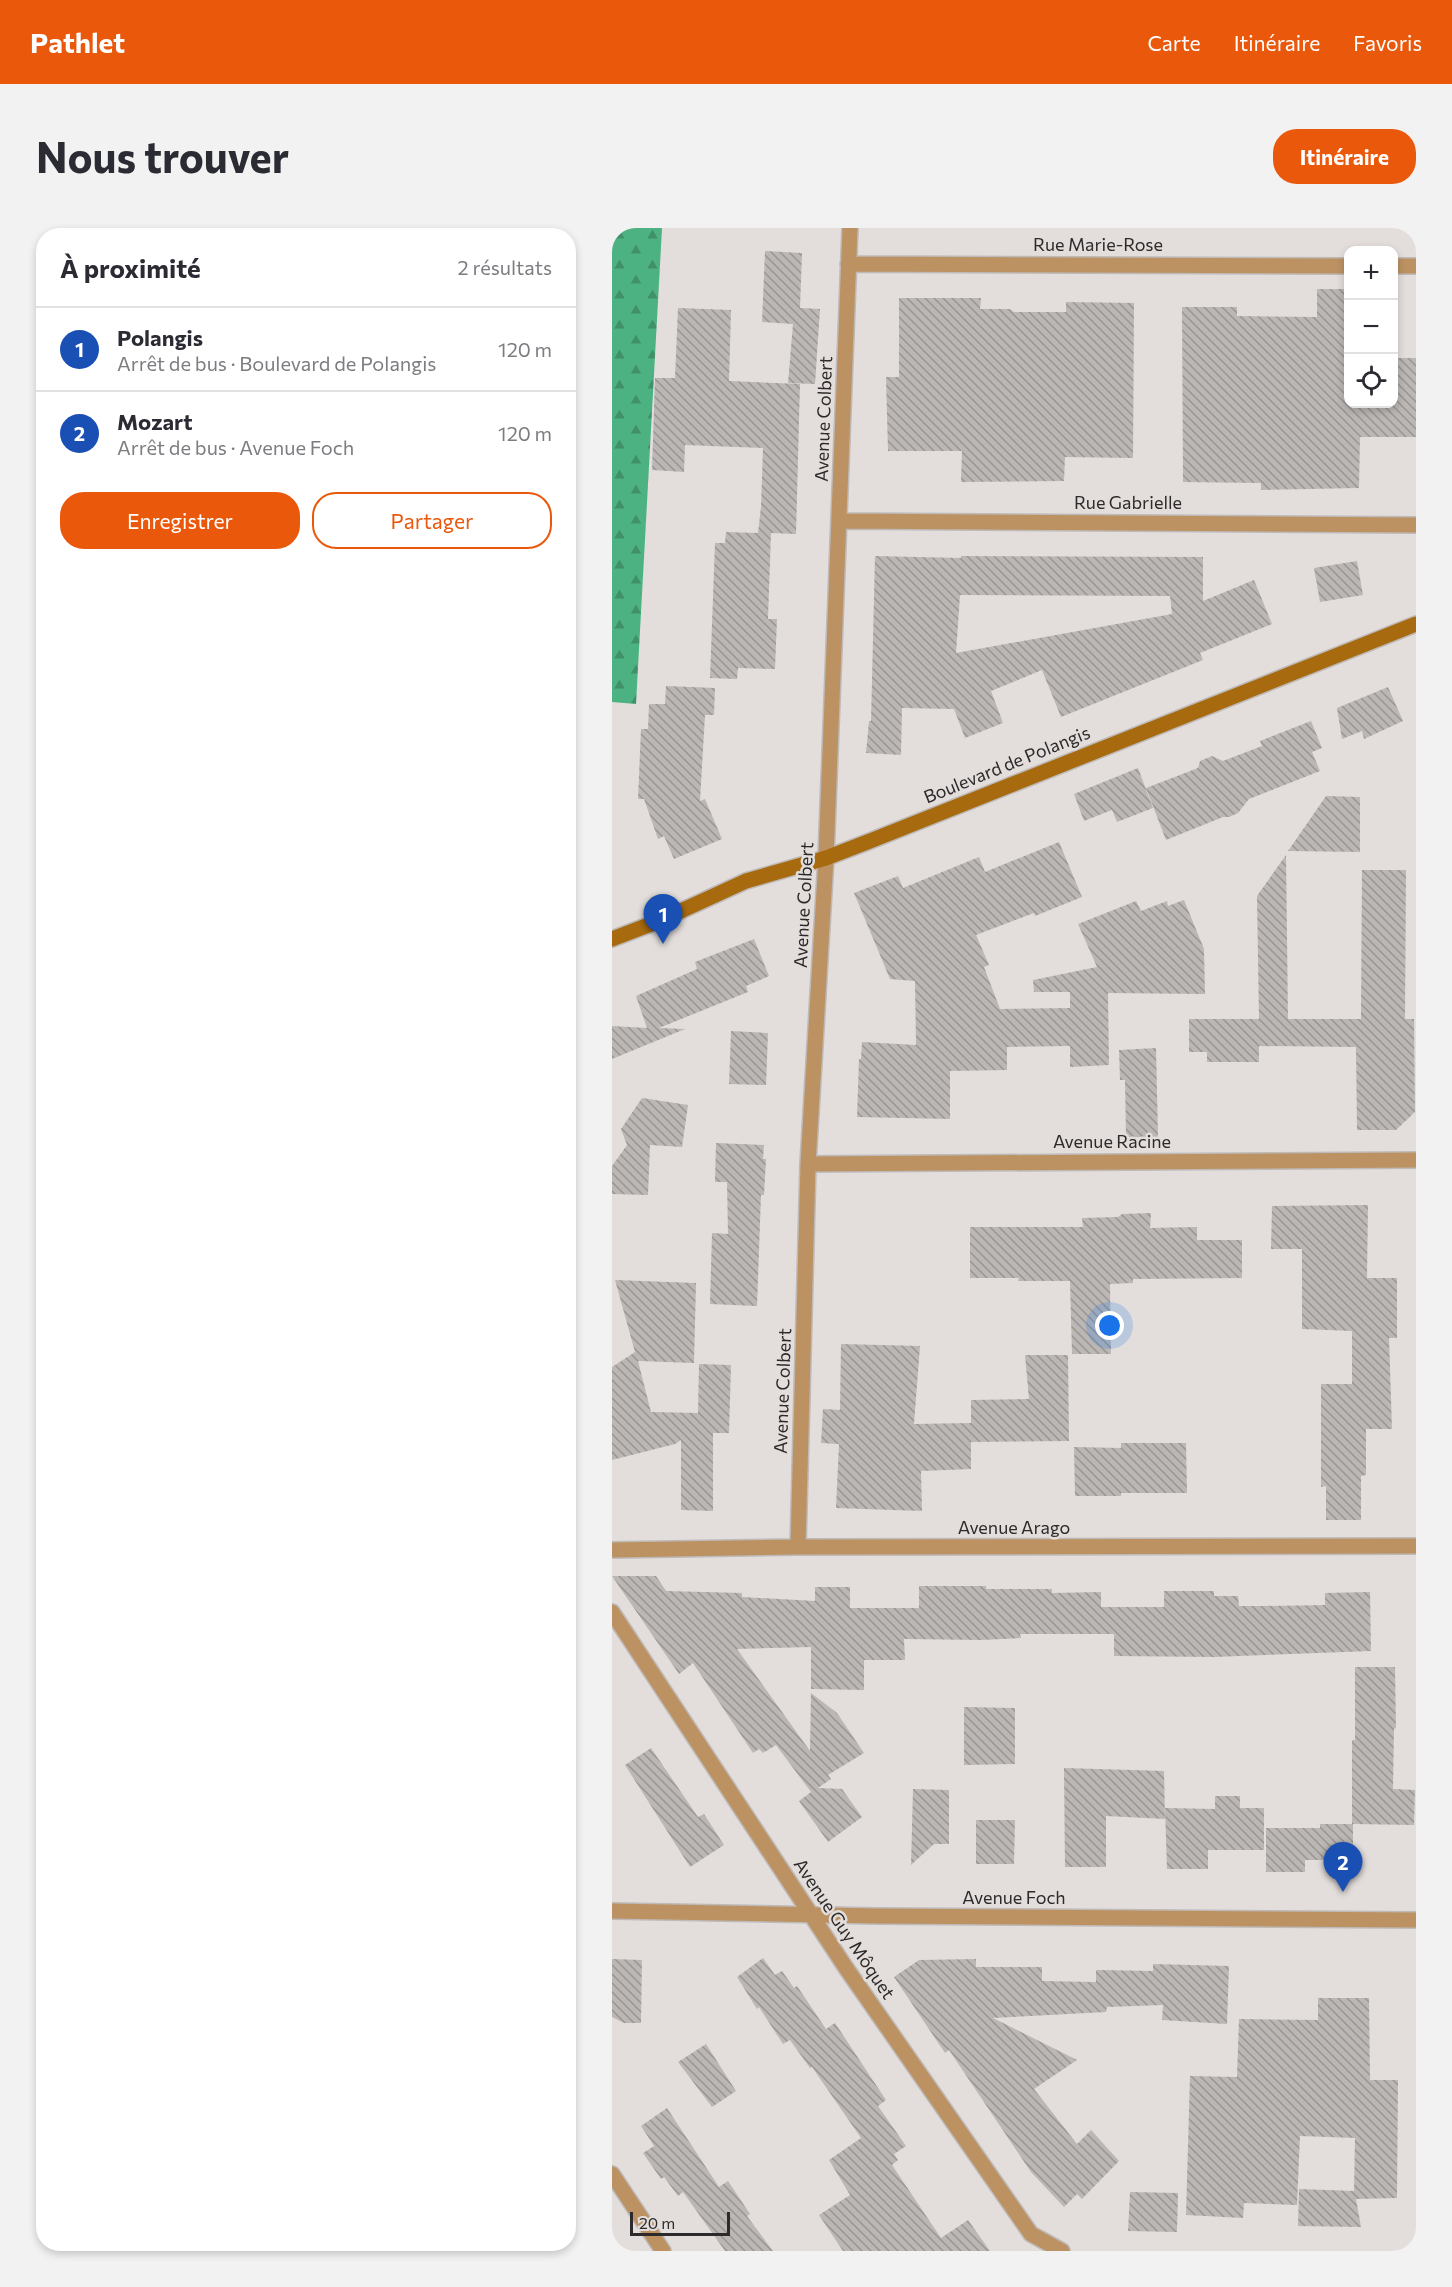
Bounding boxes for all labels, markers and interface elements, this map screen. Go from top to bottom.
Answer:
text: Pathlet [30,25,125,59]
text: Carte [1147,30,1201,55]
text: Itinéraire [1234,30,1320,55]
text: Favoris [1353,30,1422,55]
button: Itinéraire [1273,129,1416,184]
text: Nous trouver [36,130,289,182]
street label: Rue Marie-Rose [1033,233,1163,255]
map controls [1344,246,1398,408]
button: + [1344,246,1398,300]
text: À proximité [60,252,201,283]
text: 2 résultats [458,255,552,279]
button: − [1344,300,1398,354]
text: Polangis [117,324,203,351]
text: 1 [75,337,84,361]
text: 120 m [498,337,552,361]
text: Arrêt de bus · Boulevard de Polangis [117,351,436,375]
button: locate [1344,354,1398,408]
street label: Avenue Colbert [810,356,836,482]
text: Mozart [117,408,192,435]
text: 2 [74,421,85,445]
text: 120 m [498,421,552,445]
text: Arrêt de bus · Avenue Foch [117,435,354,459]
street label: Rue Gabrielle [1074,491,1182,513]
button: Enregistrer [60,492,300,549]
button: Partager [312,492,552,549]
street label: Boulevard de Polangis [920,721,1093,808]
street label: Avenue Colbert [789,842,817,968]
pin: 1 [644,894,682,944]
street label: Avenue Racine [1053,1130,1171,1152]
your location [1095,1311,1124,1340]
street label: Avenue Colbert [769,1328,795,1454]
street label: Avenue Arago [958,1516,1070,1538]
pin: 2 [1324,1842,1362,1892]
street label: Avenue Guy Môquet [790,1854,900,2003]
street label: Avenue Foch [962,1886,1066,1908]
scale bar [630,2209,730,2236]
text: 20 m [639,2213,675,2232]

